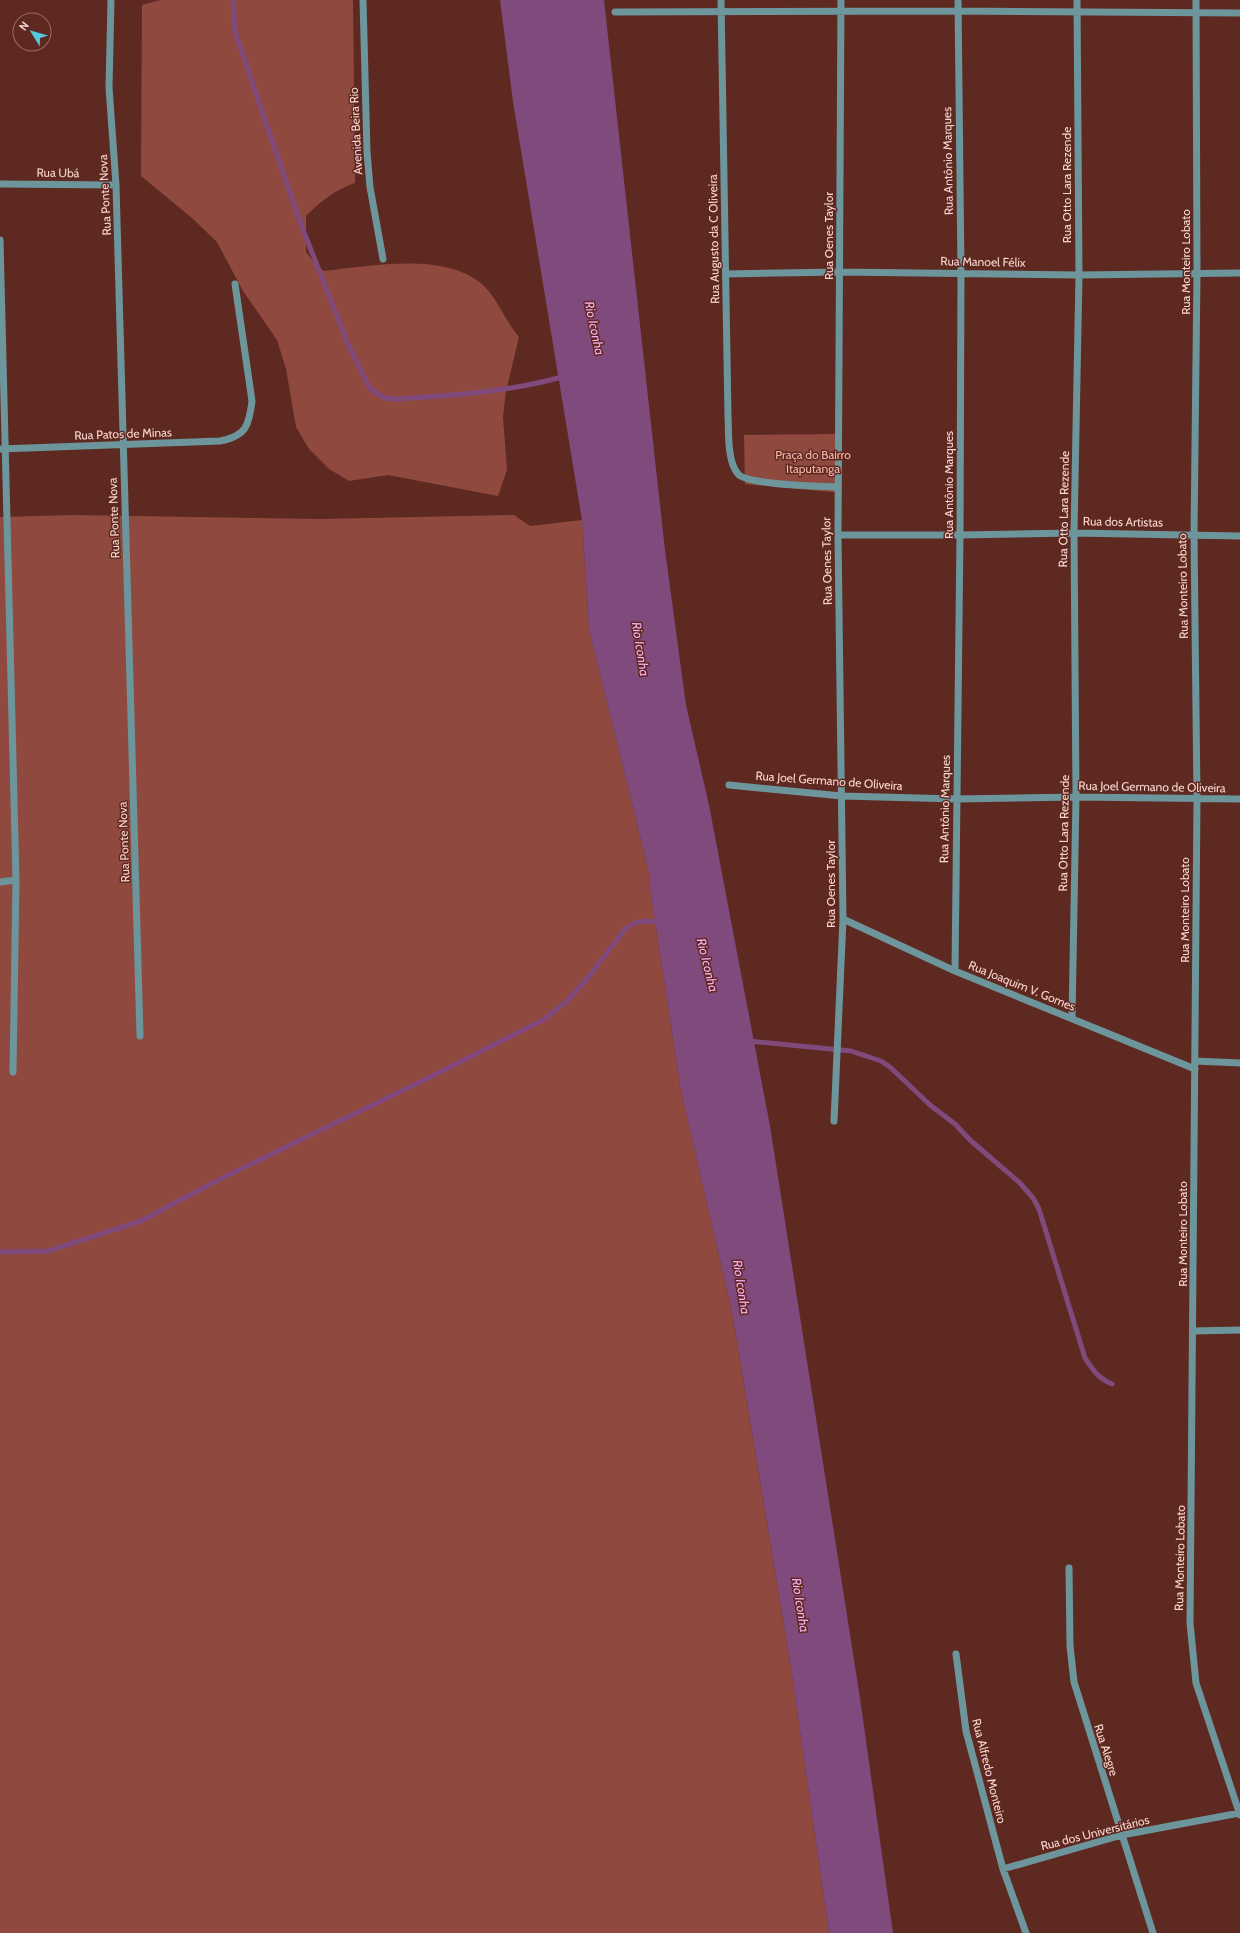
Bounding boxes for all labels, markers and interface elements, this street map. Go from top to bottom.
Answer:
north arrow [12,12,52,52]
text: N [16,19,32,33]
street label: Avenida Beira Rio [346,86,365,175]
street label: Rua Antônio Marques [939,107,956,215]
street label: Rua Otto Lara Rezende [1059,127,1074,243]
street label: Rua Ponte Nova [95,154,114,236]
street label: Rua Ubá [36,165,80,180]
street label: Rua Augusto da C Oliveira [705,174,722,304]
street label: Rua Oenes Taylor [821,192,836,280]
street label: Rua Monteiro Lobato [1178,209,1193,315]
street label: Rua Manoel Félix [940,253,1026,270]
water label: Rio Iconha [581,299,609,357]
street label: Rua Patos de Minas [74,424,172,443]
street label: Rua Antônio Marques [941,431,956,539]
park label: Praça do Bairro Itaputanga [775,447,851,476]
street label: Rua Otto Lara Rezende [1055,451,1072,567]
street label: Rua Ponte Nova [105,477,122,559]
street label: Rua dos Artistas [1083,513,1163,530]
street label: Rua Oenes Taylor [818,517,835,605]
street label: Rua Monteiro Lobato [1174,533,1191,639]
water label: Rio Iconha [629,621,653,677]
street label: Rua Antônio Marques [936,755,953,863]
street label: Rua Joel Germano de Oliveira [755,768,903,793]
street label: Rua Otto Lara Rezende [1055,775,1072,891]
street label: Rua Joel Germano de Oliveira [1078,778,1226,795]
street label: Rua Ponte Nova [115,801,132,883]
street label: Rua Oenes Taylor [823,840,838,928]
street label: Rua Monteiro Lobato [1177,857,1192,963]
water label: Rio Iconha [694,936,722,994]
street label: Rua Joaquim V. Gomes [966,957,1078,1014]
street label: Rua Monteiro Lobato [1175,1181,1190,1287]
water label: Rio Iconha [730,1259,754,1315]
street label: Rua Monteiro Lobato [1171,1505,1188,1611]
water label: Rio Iconha [789,1577,813,1633]
street label: Rua Alfredo Monteiro [969,1717,1010,1825]
street label: Rua Alegre [1091,1722,1122,1778]
street label: Rua dos Universitários [1039,1812,1151,1853]

